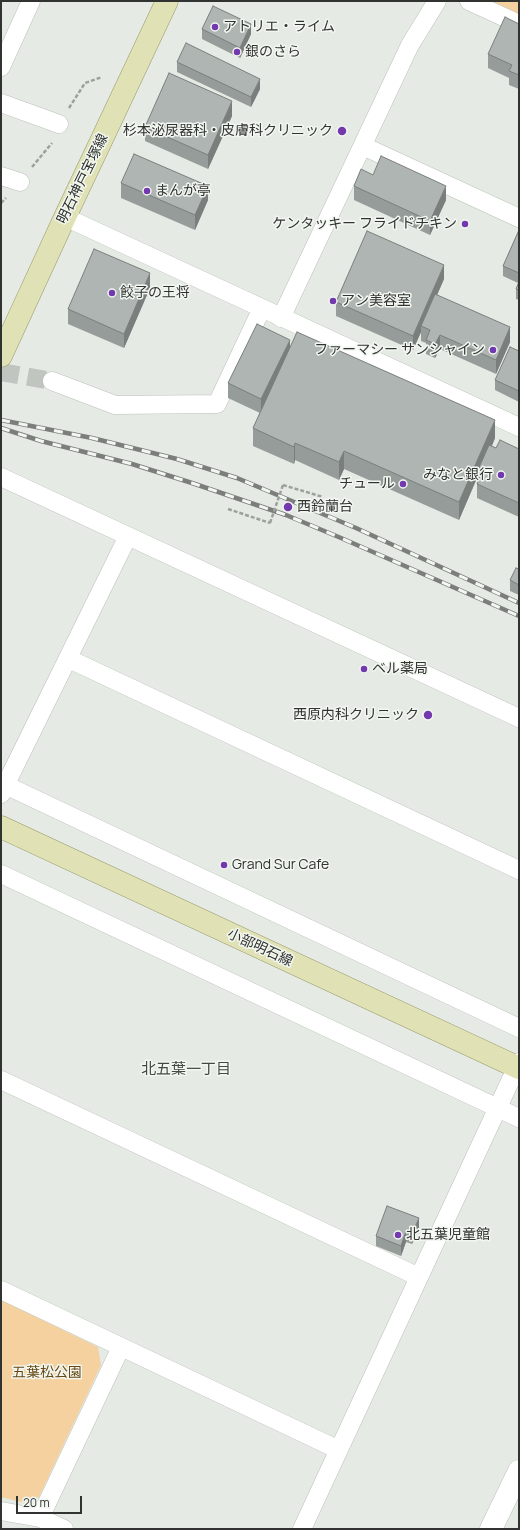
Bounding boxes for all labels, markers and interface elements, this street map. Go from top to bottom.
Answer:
place label: アトリエ・ライム [223,19,335,35]
marker: アトリエ・ライム [210,22,220,32]
place label: 銀のさら [245,44,301,60]
marker: 銀のさら [232,47,242,57]
place label: 杉本泌尿器科・皮膚科クリニック [123,123,333,139]
marker: 杉本泌尿器科・皮膚科クリニック [336,125,348,137]
street label: 明石神戸宝塚線 [54,131,112,227]
place label: まんが亭 [155,183,211,199]
marker: まんが亭 [142,186,152,196]
place label: ケンタッキー フライドチキン [272,216,457,232]
marker: ケンタッキー フライドチキン [460,219,470,229]
place label: 餃子の王将 [120,285,190,301]
marker: 餃子の王将 [107,288,117,298]
place label: アン美容室 [341,293,411,309]
marker: アン美容室 [328,296,338,306]
place label: ファーマシー サンシャイン [314,342,485,358]
marker: ファーマシー サンシャイン [488,345,498,355]
place label: みなと銀行 [423,467,493,483]
marker: みなと銀行 [496,470,506,480]
place label: チュール [339,476,395,492]
marker: チュール [398,479,408,489]
place label: 西鈴蘭台 [297,499,353,515]
marker: 西鈴蘭台 [282,501,294,513]
place label: ベル薬局 [372,661,428,677]
marker: ベル薬局 [359,664,369,674]
place label: 西原内科クリニック [293,707,419,723]
marker: 西原内科クリニック [422,709,434,721]
place label: Grand Sur Cafe [232,857,329,873]
marker: Grand Sur Cafe [219,860,229,870]
street label: 小部明石線 [225,926,295,970]
district label: 北五葉一丁目 [141,1061,231,1079]
place label: 北五葉児童館 [406,1227,490,1243]
marker: 北五葉児童館 [393,1230,403,1240]
park label: 五葉松公園 [12,1365,82,1381]
scale bar [18,1488,84,1514]
text: 20 m [23,1494,50,1511]

